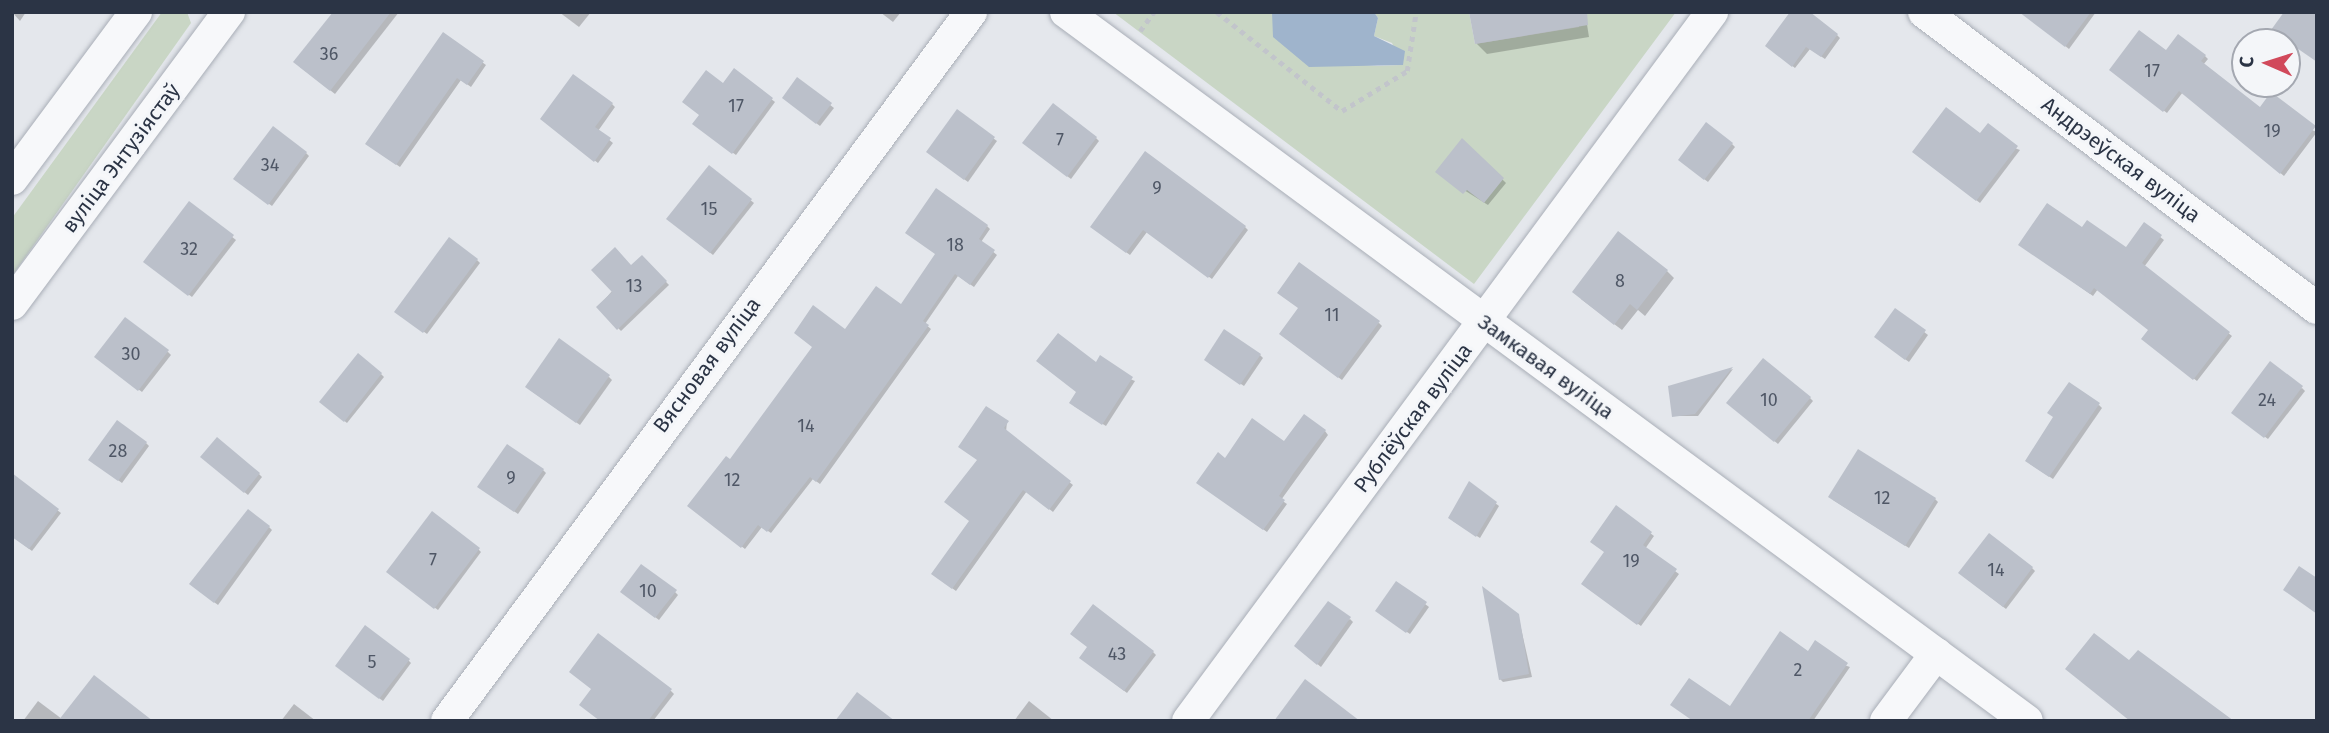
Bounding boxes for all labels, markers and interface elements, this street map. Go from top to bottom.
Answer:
north arrow [2231,28,2301,98]
house number: 36 [320,43,338,65]
text: С [2235,56,2258,68]
house number: 17 [2144,60,2160,82]
street label: вуліца Энтузіястаў [57,78,185,238]
street label: Андрэеўская вуліца [2037,92,2205,228]
house number: 17 [728,95,744,117]
house number: 19 [2263,120,2281,142]
house number: 7 [1056,129,1064,151]
house number: 34 [261,154,279,176]
house number: 9 [1152,177,1162,199]
house number: 15 [701,198,717,220]
house number: 18 [946,234,964,256]
house number: 32 [180,238,198,260]
house number: 8 [1615,270,1625,292]
house number: 13 [626,275,642,297]
street label: Вясновая вуліца [648,292,766,438]
house number: 11 [1324,304,1340,326]
street label: Замкавая вуліца [1473,309,1619,425]
street label: Рублёўская вуліца [1349,338,1477,498]
house number: 30 [121,343,141,365]
house number: 10 [1760,389,1778,411]
house number: 24 [2258,389,2276,411]
house number: 14 [797,415,815,437]
house number: 28 [109,440,127,462]
house number: 9 [506,467,516,489]
house number: 12 [724,469,740,491]
house number: 12 [1874,487,1890,509]
house number: 7 [429,549,437,571]
house number: 19 [1622,550,1640,572]
house number: 14 [1987,559,2005,581]
house number: 10 [639,580,657,602]
house number: 43 [1108,643,1126,665]
house number: 5 [367,651,377,673]
house number: 2 [1794,659,1802,681]

